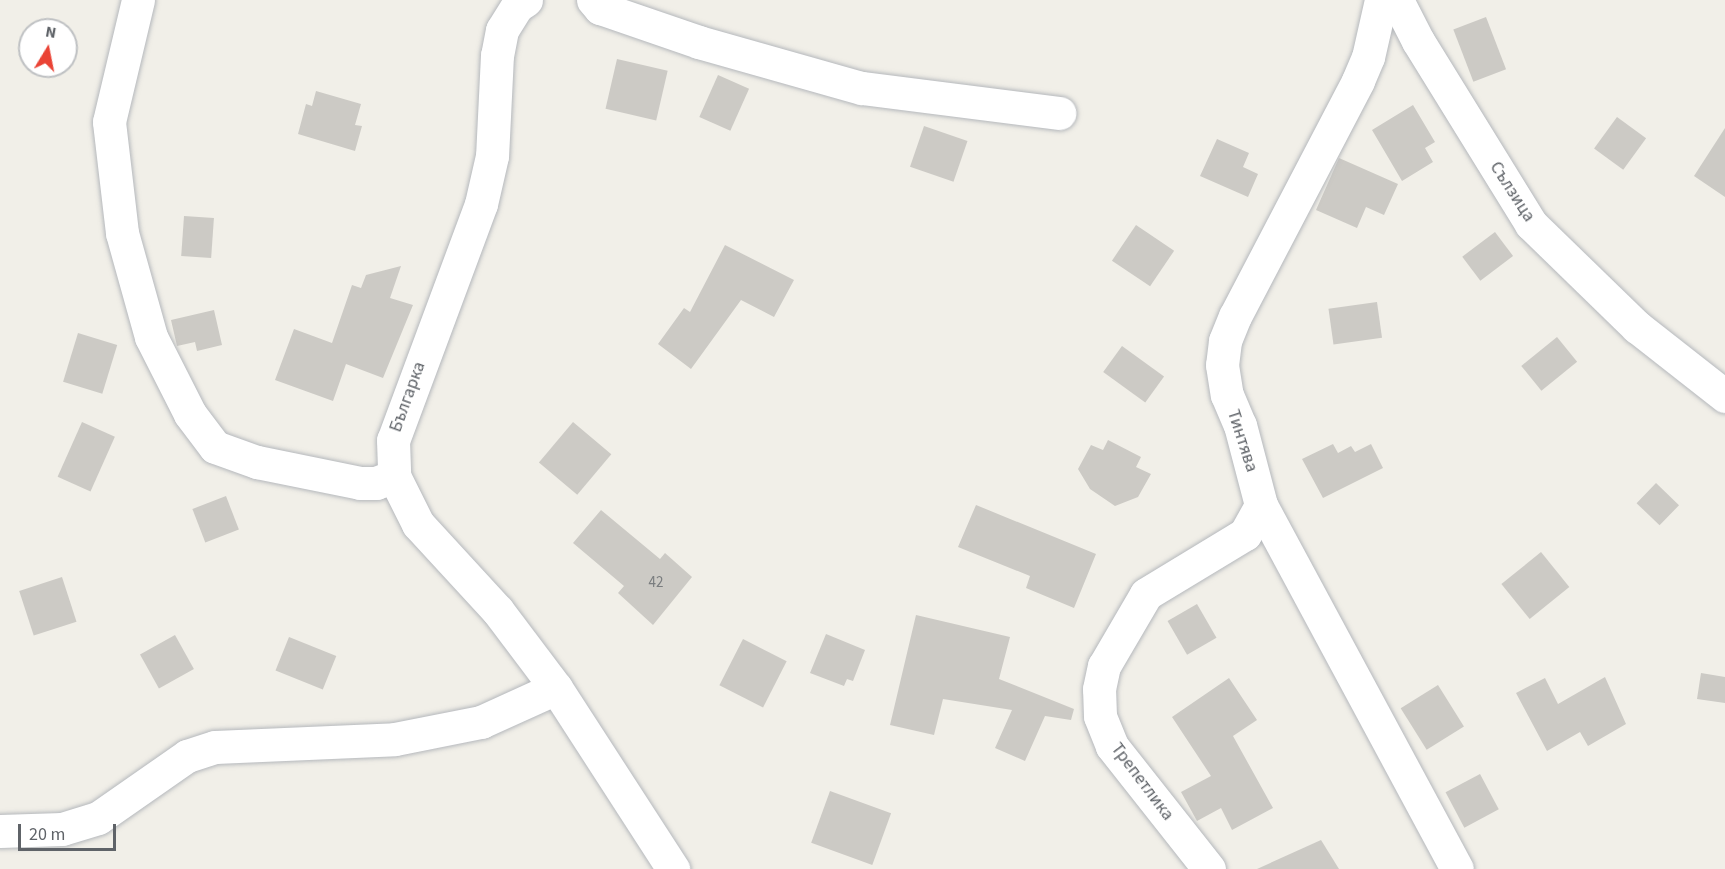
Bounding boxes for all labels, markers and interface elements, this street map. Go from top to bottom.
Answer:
north arrow [18,18,78,78]
text: N [44,20,58,44]
street label: Сълзица [1485,158,1539,226]
street label: Българка [385,359,431,435]
street label: Тинтява [1222,407,1262,475]
house number: 42 [649,574,663,592]
street label: Трепетлика [1106,739,1178,825]
scale bar [21,812,118,850]
text: 20 m [29,822,65,847]

